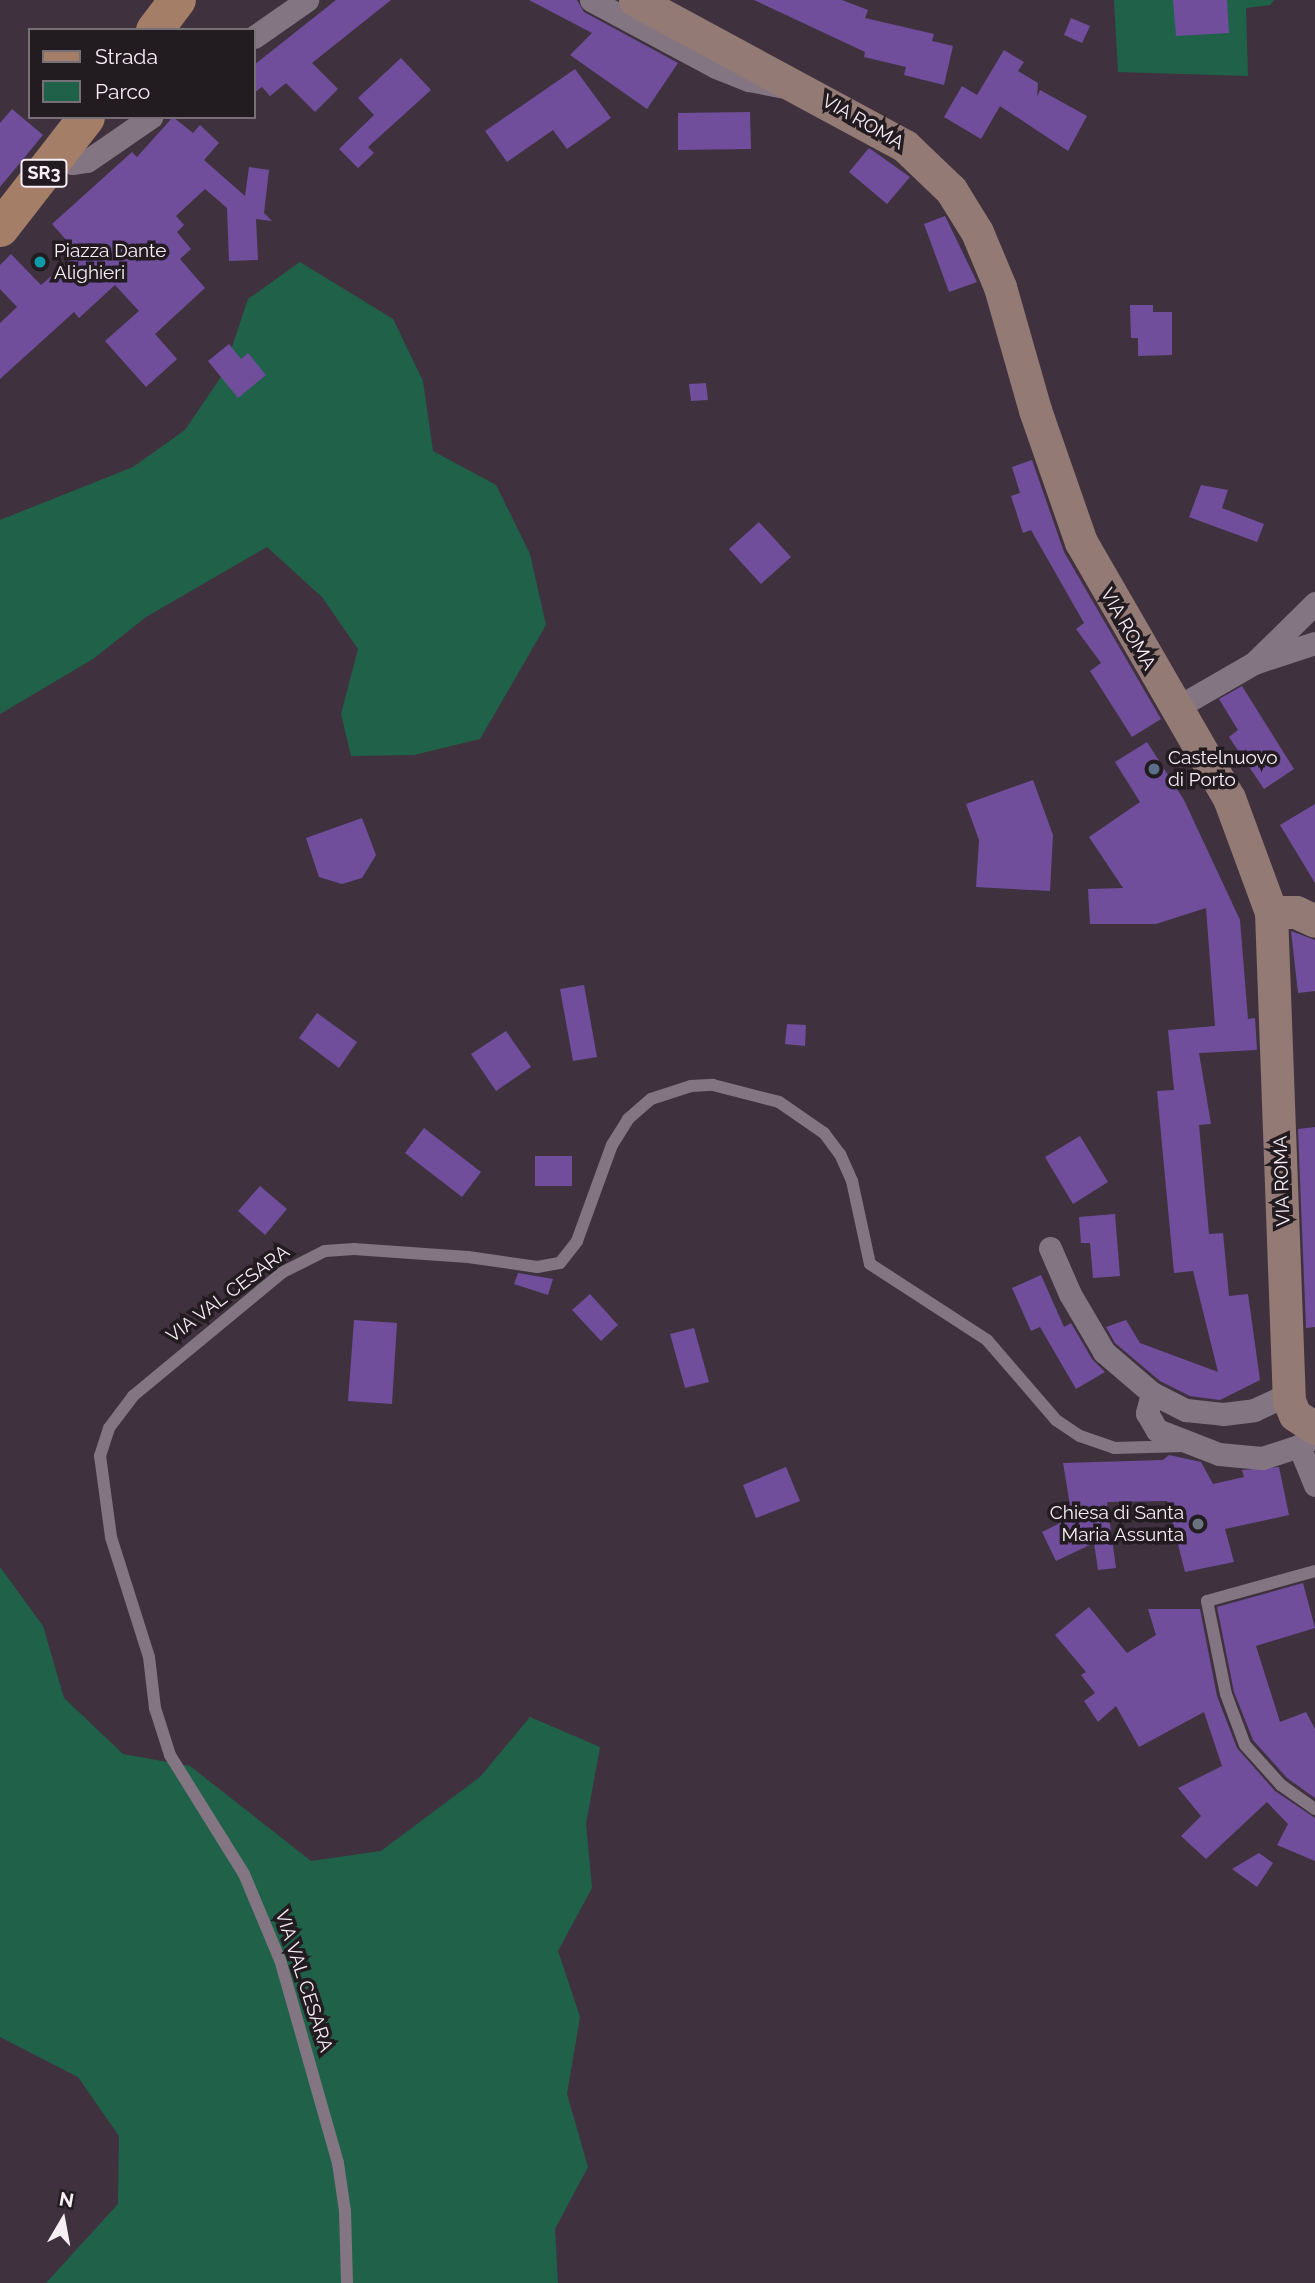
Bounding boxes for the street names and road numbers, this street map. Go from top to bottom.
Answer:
street label: VIA ROMA [818,89,908,155]
road number: SR3 [20,158,68,188]
street label: VIA ROMA [1095,584,1161,674]
street label: VIA ROMA [1269,1135,1295,1227]
street label: VIA VAL CESARA [161,1240,295,1348]
street label: VIA VAL CESARA [270,1906,338,2056]

